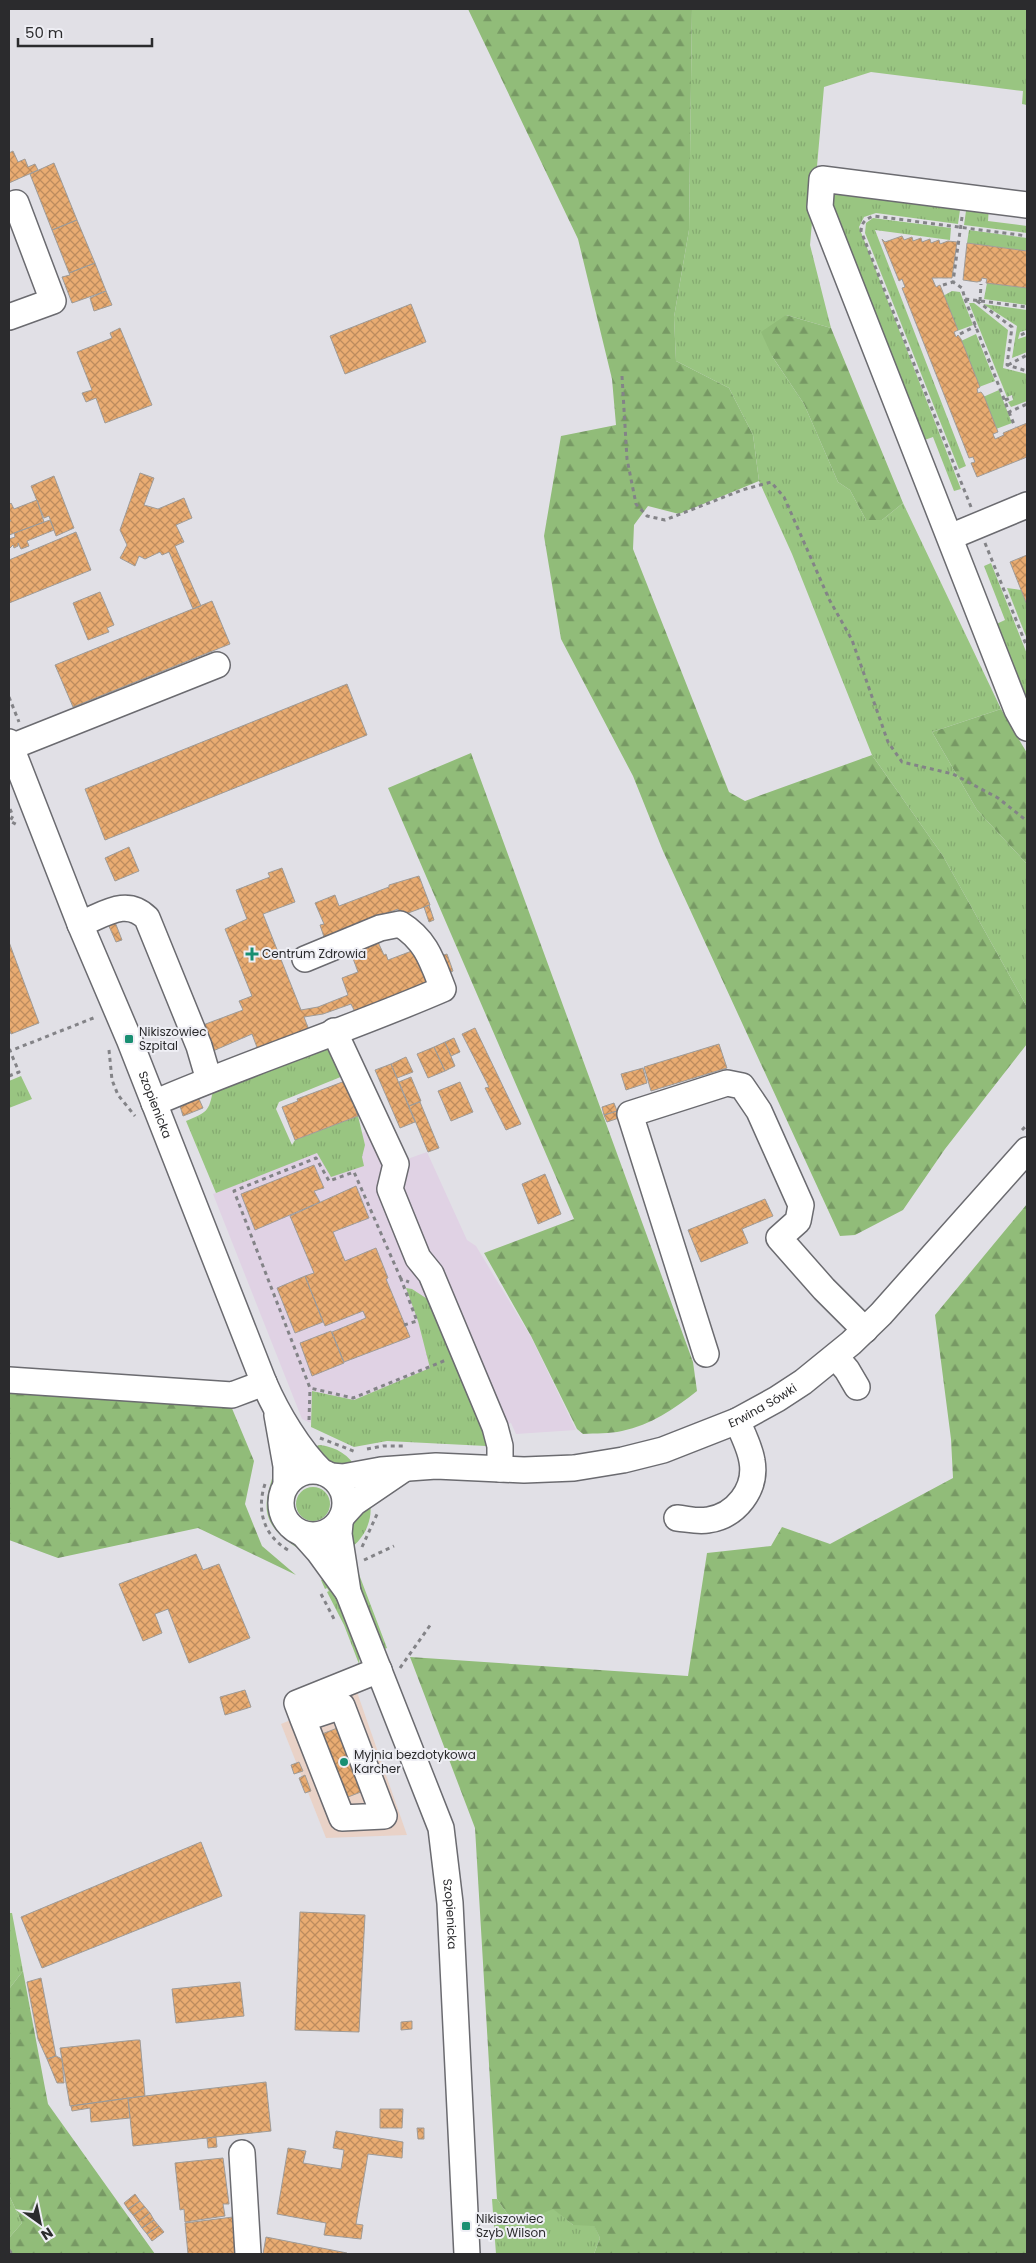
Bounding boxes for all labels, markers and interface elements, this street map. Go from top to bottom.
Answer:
scale bar [18,15,151,47]
text: 50 m [25,22,63,43]
place label: Centrum Zdrowia [262,945,366,962]
marker: Centrum Zdrowia [246,948,258,960]
place label: Nikiszowiec Szpital [139,1023,206,1054]
marker: Nikiszowiec Szpital [123,1033,135,1045]
street label: Szopienicka [134,1068,176,1141]
street label: Erwina Sówki [726,1379,800,1432]
place label: Myjnia bezdotykowa Karcher [354,1746,476,1777]
marker: Myjnia bezdotykowa Karcher [338,1756,350,1768]
street label: Szopienicka [439,1878,461,1950]
north arrow [15,2198,65,2248]
place label: Nikiszowiec Szyb Wilson [476,2210,546,2241]
marker: Nikiszowiec Szyb Wilson [460,2220,472,2232]
text: N [37,2223,57,2245]

